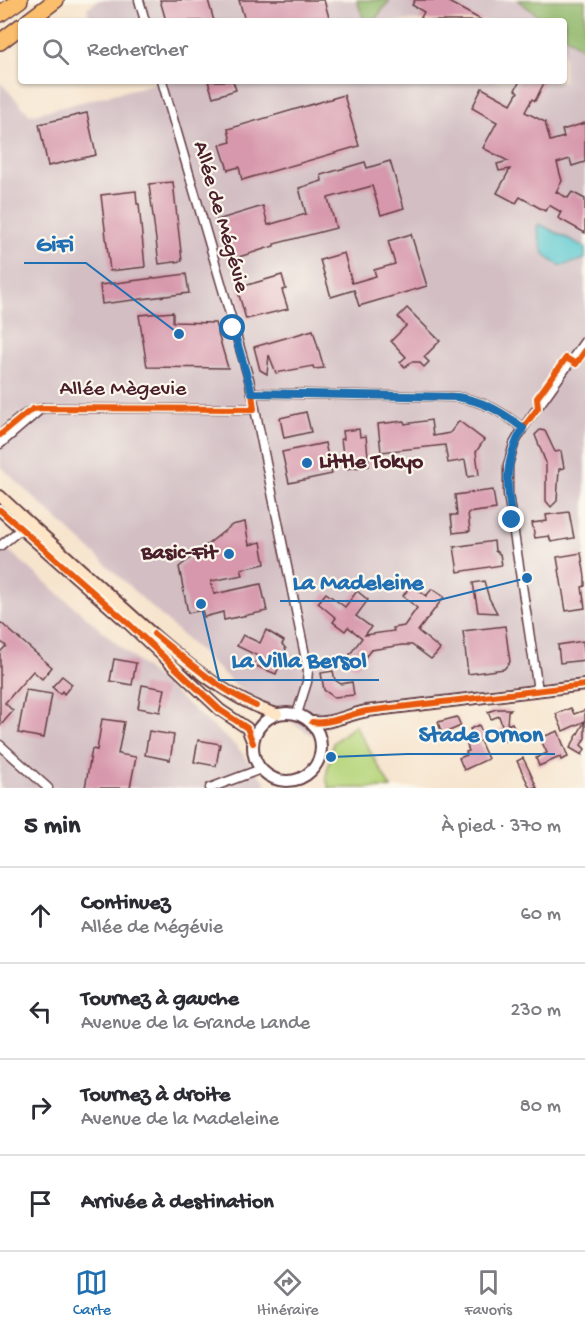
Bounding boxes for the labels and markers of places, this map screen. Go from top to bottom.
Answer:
callout: GiFi [24,221,86,263]
place label: Little Tokyo [319,450,424,476]
marker: Little Tokyo [300,456,314,470]
place label: Basic-Fit [140,541,219,567]
marker: Basic-Fit [222,547,236,561]
callout: La Madeleine [280,559,435,601]
callout: La Villa Bersol [219,638,379,680]
callout: Stade Ornon [407,712,555,754]

